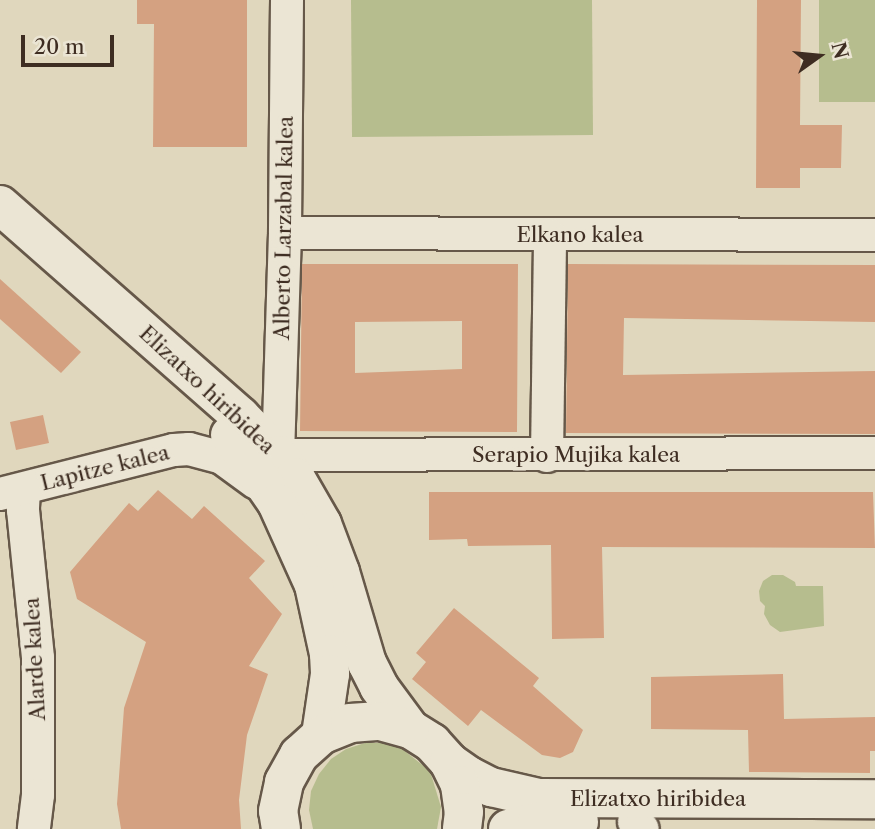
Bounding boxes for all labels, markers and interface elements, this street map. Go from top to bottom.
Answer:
scale bar [24,21,117,65]
north arrow [784,21,854,91]
text: 20 m [34,34,85,59]
text: N [827,39,853,61]
street label: Alberto Larzabal kalea [269,116,299,340]
street label: Elkano kalea [517,222,643,248]
street label: Elizatxo hiribidea [134,321,280,459]
street label: Lapitze kalea [38,440,172,496]
street label: Serapio Mujika kalea [472,442,680,468]
street label: Alarde kalea [19,597,51,721]
street label: Elizatxo hiribidea [570,786,746,812]

